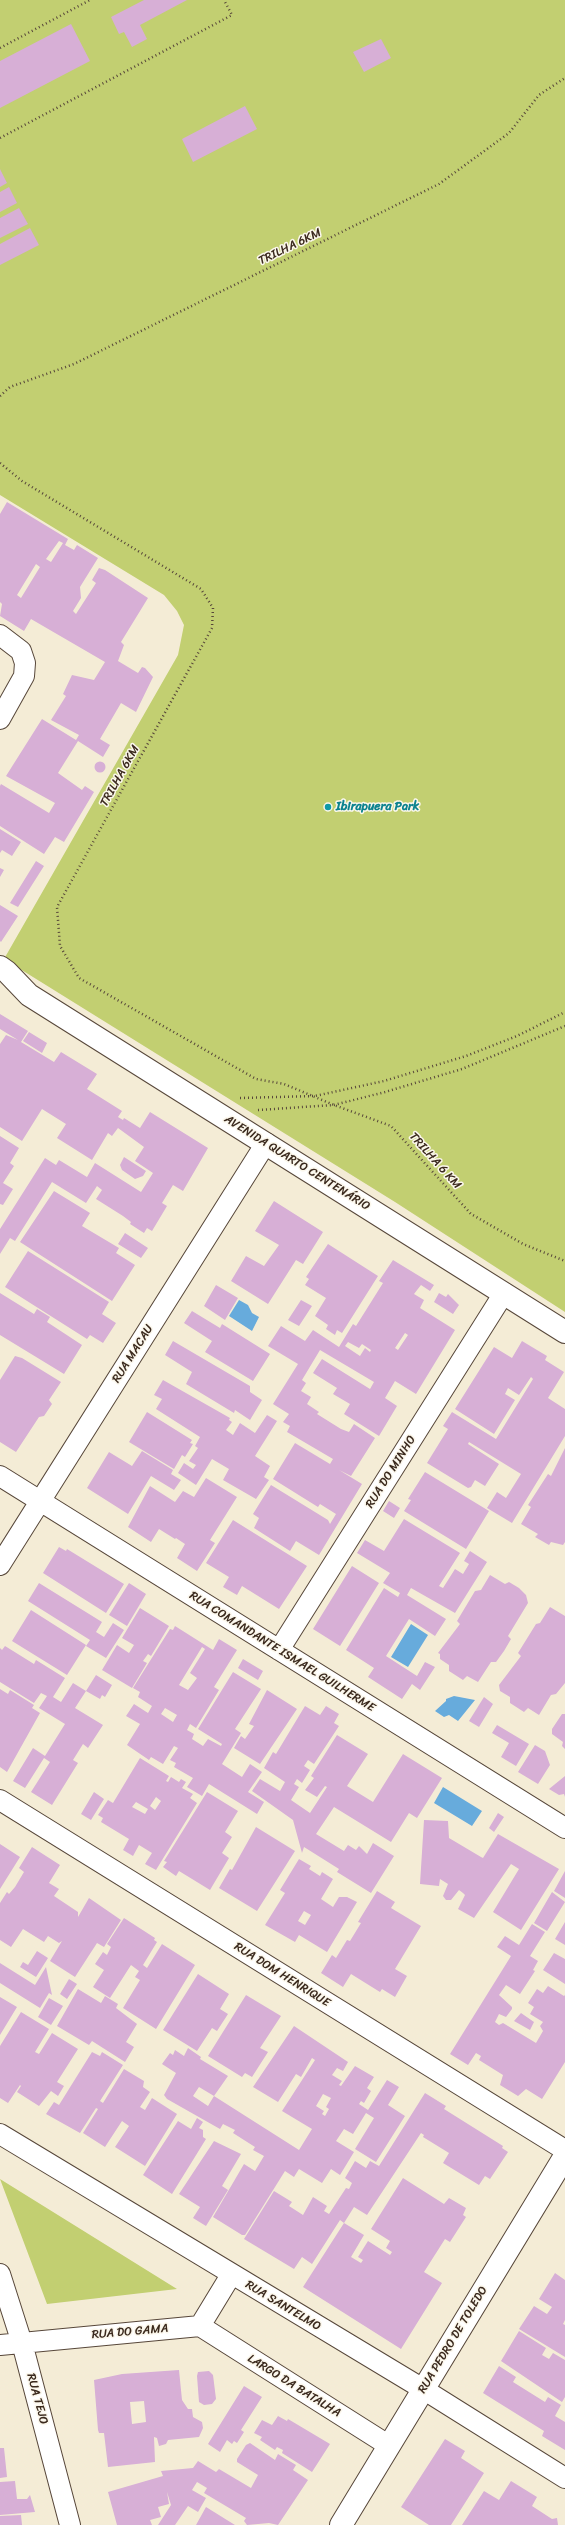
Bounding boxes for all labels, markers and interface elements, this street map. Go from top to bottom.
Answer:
street label: TRILHA 6KM [256,226,324,268]
street label: TRILHA 6KM [97,743,143,809]
place label: Ibirapuera Park [336,800,419,814]
marker: Ibirapuera Park [323,802,333,812]
street label: AVENIDA QUARTO CENTENÁRIO [221,1112,373,1214]
street label: TRILHA 6 KM [406,1130,464,1192]
street label: RUA MACAU [109,1322,157,1386]
street label: RUA DO MINHO [363,1433,419,1511]
street label: RUA COMANDANTE ISMAEL GUILHERME [187,1589,377,1715]
street label: RUA DOM HENRIQUE [231,1940,333,2010]
street label: RUA SANTELMO [243,2278,323,2334]
street label: RUA PEDRO DE TOLEDO [415,2284,491,2396]
street label: RUA DO GAMA [91,2321,169,2343]
street label: LARGO DA BATALHA [245,2351,343,2421]
street label: RUA TEJO [23,2372,51,2426]

